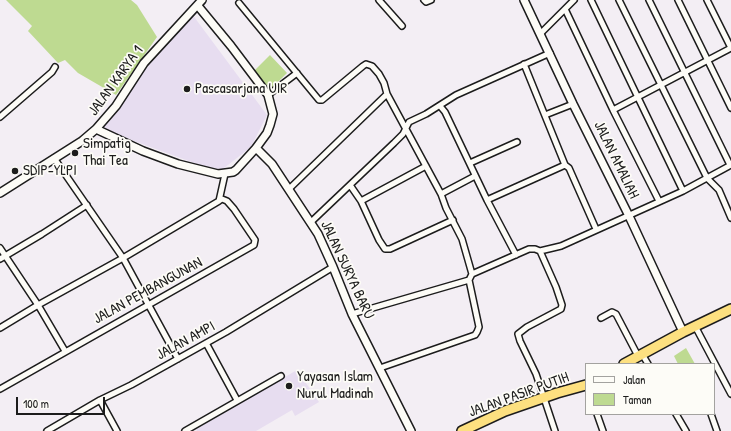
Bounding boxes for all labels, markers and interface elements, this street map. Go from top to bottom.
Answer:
street label: JALAN KARYA 1 [85,43,147,119]
place label: Pascasarjana UIR [195,80,287,98]
marker: Pascasarjana UIR [182,84,192,94]
street label: JALAN AMALIAH [589,118,643,202]
place label: Simpatig Thai Tea [83,135,131,170]
marker: Simpatig Thai Tea [70,148,80,158]
place label: SDIP-YLPI [23,162,77,180]
marker: SDIP-YLPI [10,166,20,176]
street label: JALAN SURYA BARU [316,218,378,322]
street label: JALAN PEMBANGUNAN [90,254,206,328]
street label: JALAN AMPI [154,318,218,364]
legend [585,363,715,415]
place label: Yayasan Islam Nurul Madinah [297,368,373,403]
street label: JALAN PASIR PUTIH [466,369,572,421]
text: Jalan [623,371,645,388]
marker: Yayasan Islam Nurul Madinah [284,381,294,391]
scale bar [18,389,107,415]
text: Taman [623,391,652,408]
text: 100 m [23,395,49,412]

